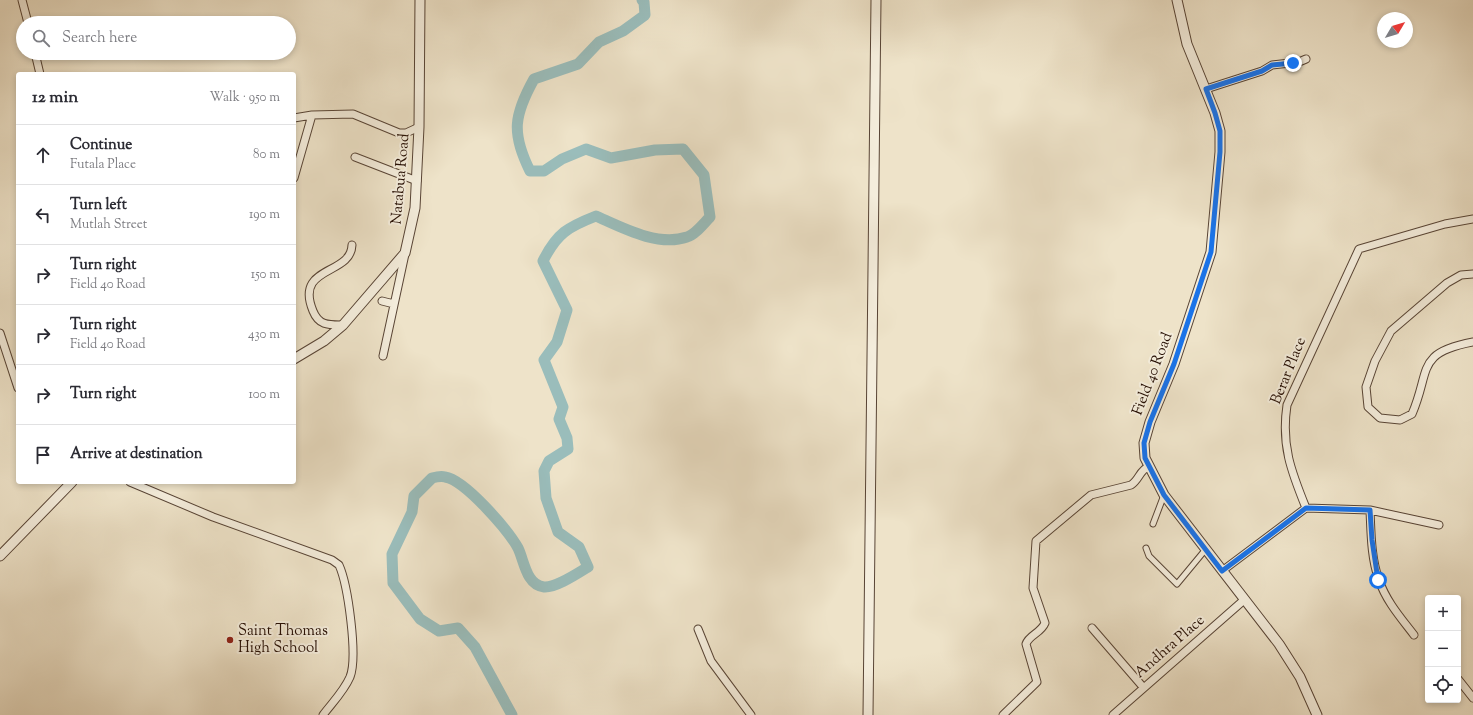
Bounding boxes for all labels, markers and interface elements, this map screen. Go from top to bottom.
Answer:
north arrow [1377,12,1413,48]
search box [16,16,296,60]
icon: search [30,27,52,49]
text: Search here [62,28,137,49]
route end [1284,54,1302,72]
text: 12 min [32,86,78,110]
text: Walk · 950 m [209,89,280,107]
street label: Natabua Road [387,132,415,225]
text: Continue [70,135,132,156]
icon: ahead [32,144,54,166]
text: 80 m [253,146,280,164]
text: Futala Place [70,156,136,174]
text: Turn left [70,195,127,216]
icon: left [32,204,54,226]
text: 190 m [249,206,280,224]
text: Mutlah Street [70,216,147,234]
text: Turn right [70,255,136,276]
icon: right [32,264,54,286]
text: 150 m [251,266,280,284]
text: Field 40 Road [70,276,146,294]
text: Turn right [70,315,136,336]
icon: right [32,324,54,346]
text: 430 m [248,326,280,344]
street label: Field 40 Road [1128,329,1179,418]
street label: Berar Place [1266,334,1312,408]
text: Field 40 Road [70,336,146,354]
icon: right [32,384,54,406]
text: Turn right [70,384,136,405]
text: 100 m [248,386,280,404]
icon: arrive [32,444,54,466]
text: Arrive at destination [70,444,203,465]
route start [1369,571,1387,589]
map controls [1425,595,1461,703]
button: + [1425,595,1461,631]
street label: Andhra Place [1130,611,1210,683]
place label: Saint Thomas High School [238,621,328,659]
button: − [1425,631,1461,667]
marker: Saint Thomas High School [225,635,235,645]
button: locate [1425,667,1461,703]

